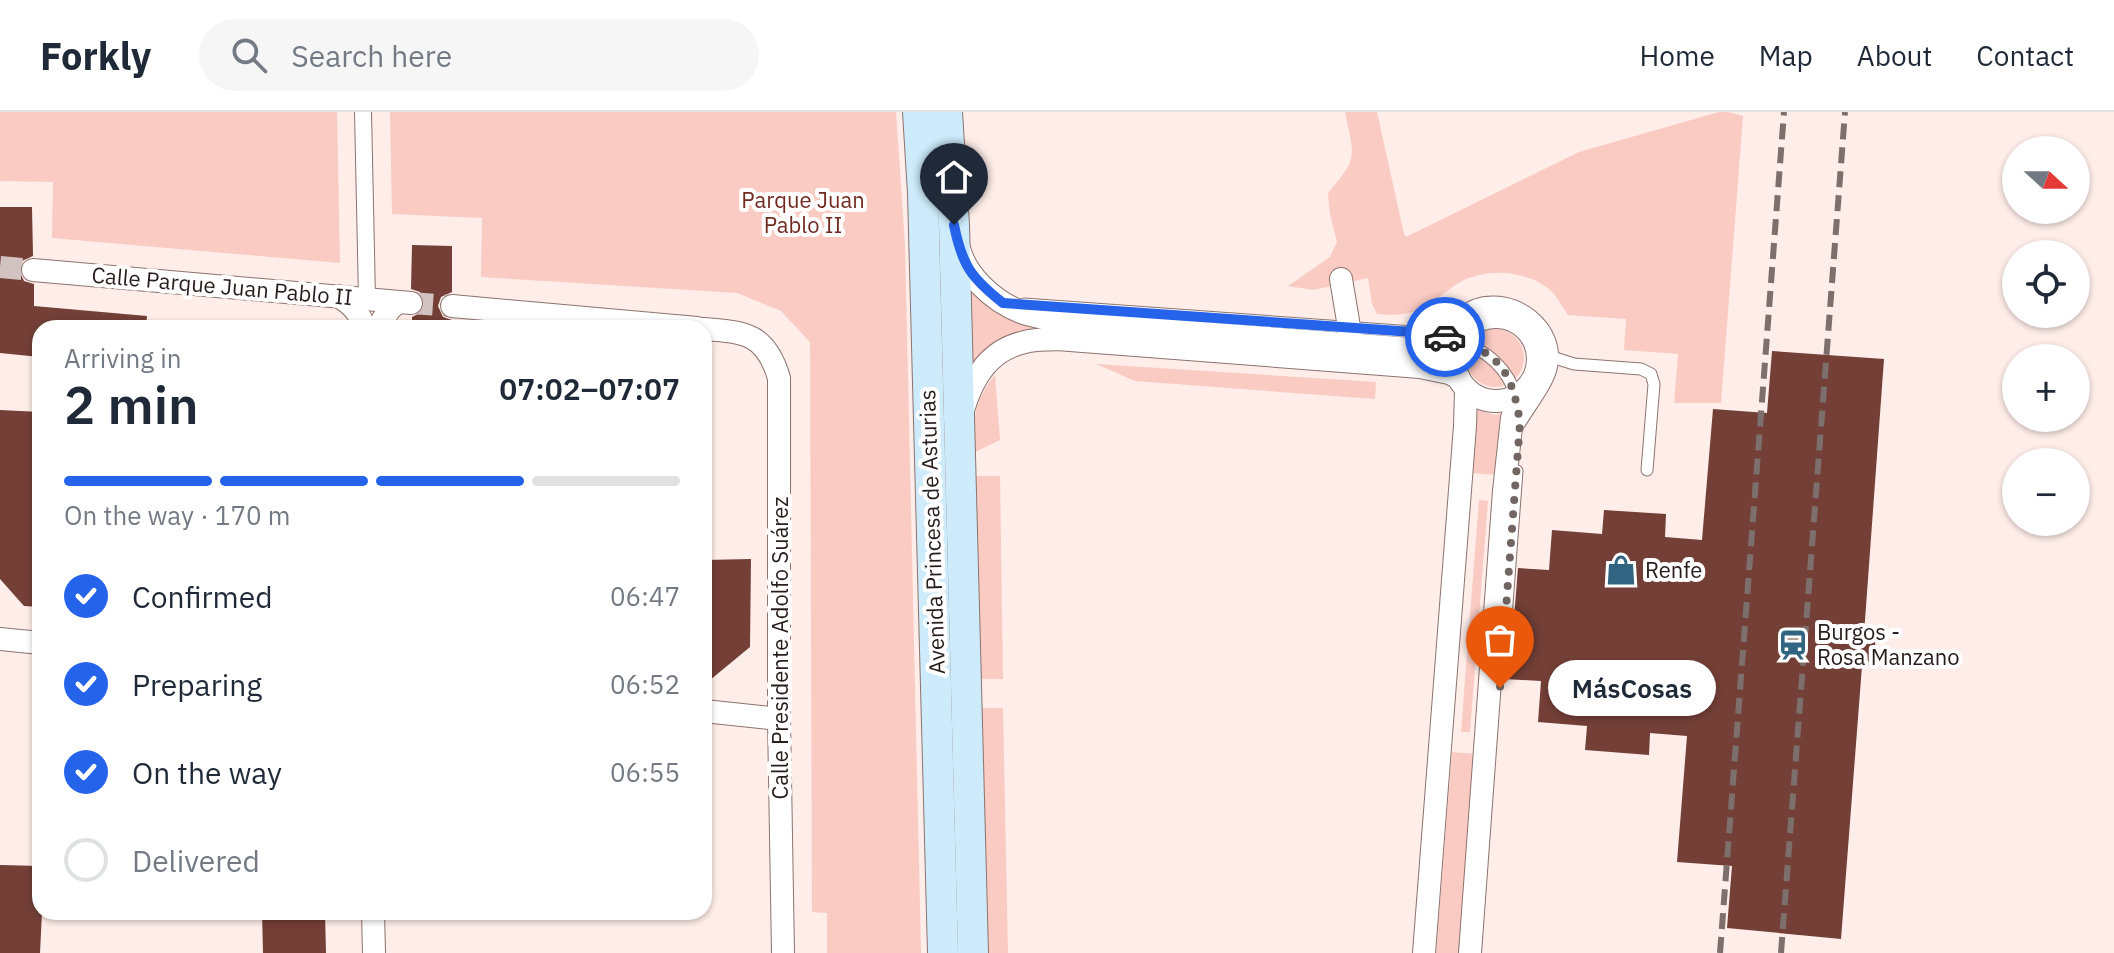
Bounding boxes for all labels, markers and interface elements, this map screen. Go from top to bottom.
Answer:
search box [199,19,759,91]
text: Forkly [40,31,151,80]
icon: search [227,33,271,77]
text: Search here [291,36,452,75]
text: Home [1639,37,1715,74]
text: Map [1759,37,1813,74]
text: About [1857,37,1932,74]
text: Contact [1976,37,2074,74]
north arrow [2002,136,2090,224]
map controls [2002,136,2090,536]
pin [920,143,988,225]
icon: home [932,155,976,199]
park label: Parque Juan Pablo II [741,185,865,239]
button: locate [2002,240,2090,328]
street label: Calle Parque Juan Pablo II [90,260,354,311]
courier [1405,297,1485,377]
icon: car [1423,315,1467,359]
text: Arriving in [64,341,181,375]
button: + [2002,344,2090,432]
text: 07:02–07:07 [499,369,680,408]
text: 2 min [64,371,199,438]
street label: Avenida Princesa de Asturias [912,389,951,675]
button: − [2002,448,2090,536]
street label: Calle Presidente Adolfo Suárez [765,496,794,800]
text: On the way · 170 m [64,498,290,532]
shop icon: Renfe [1604,553,1638,587]
place label: Renfe [1645,555,1702,584]
icon: check [64,574,108,618]
text: Confirmed [132,577,273,616]
text: 06:47 [610,579,680,613]
pin [1466,606,1534,688]
place label: Burgos - Rosa Manzano [1817,617,1960,671]
icon: bag [1478,618,1522,662]
station icon: Burgos - Rosa Manzano [1776,628,1810,662]
callout: MásCosas [1548,660,1716,716]
icon: check [64,662,108,706]
text: Preparing [132,665,262,704]
text: 06:52 [610,667,680,701]
text: MásCosas [1572,671,1692,705]
icon: check [64,750,108,794]
text: On the way [132,753,282,792]
text: 06:55 [610,755,680,789]
text: Delivered [132,841,260,880]

